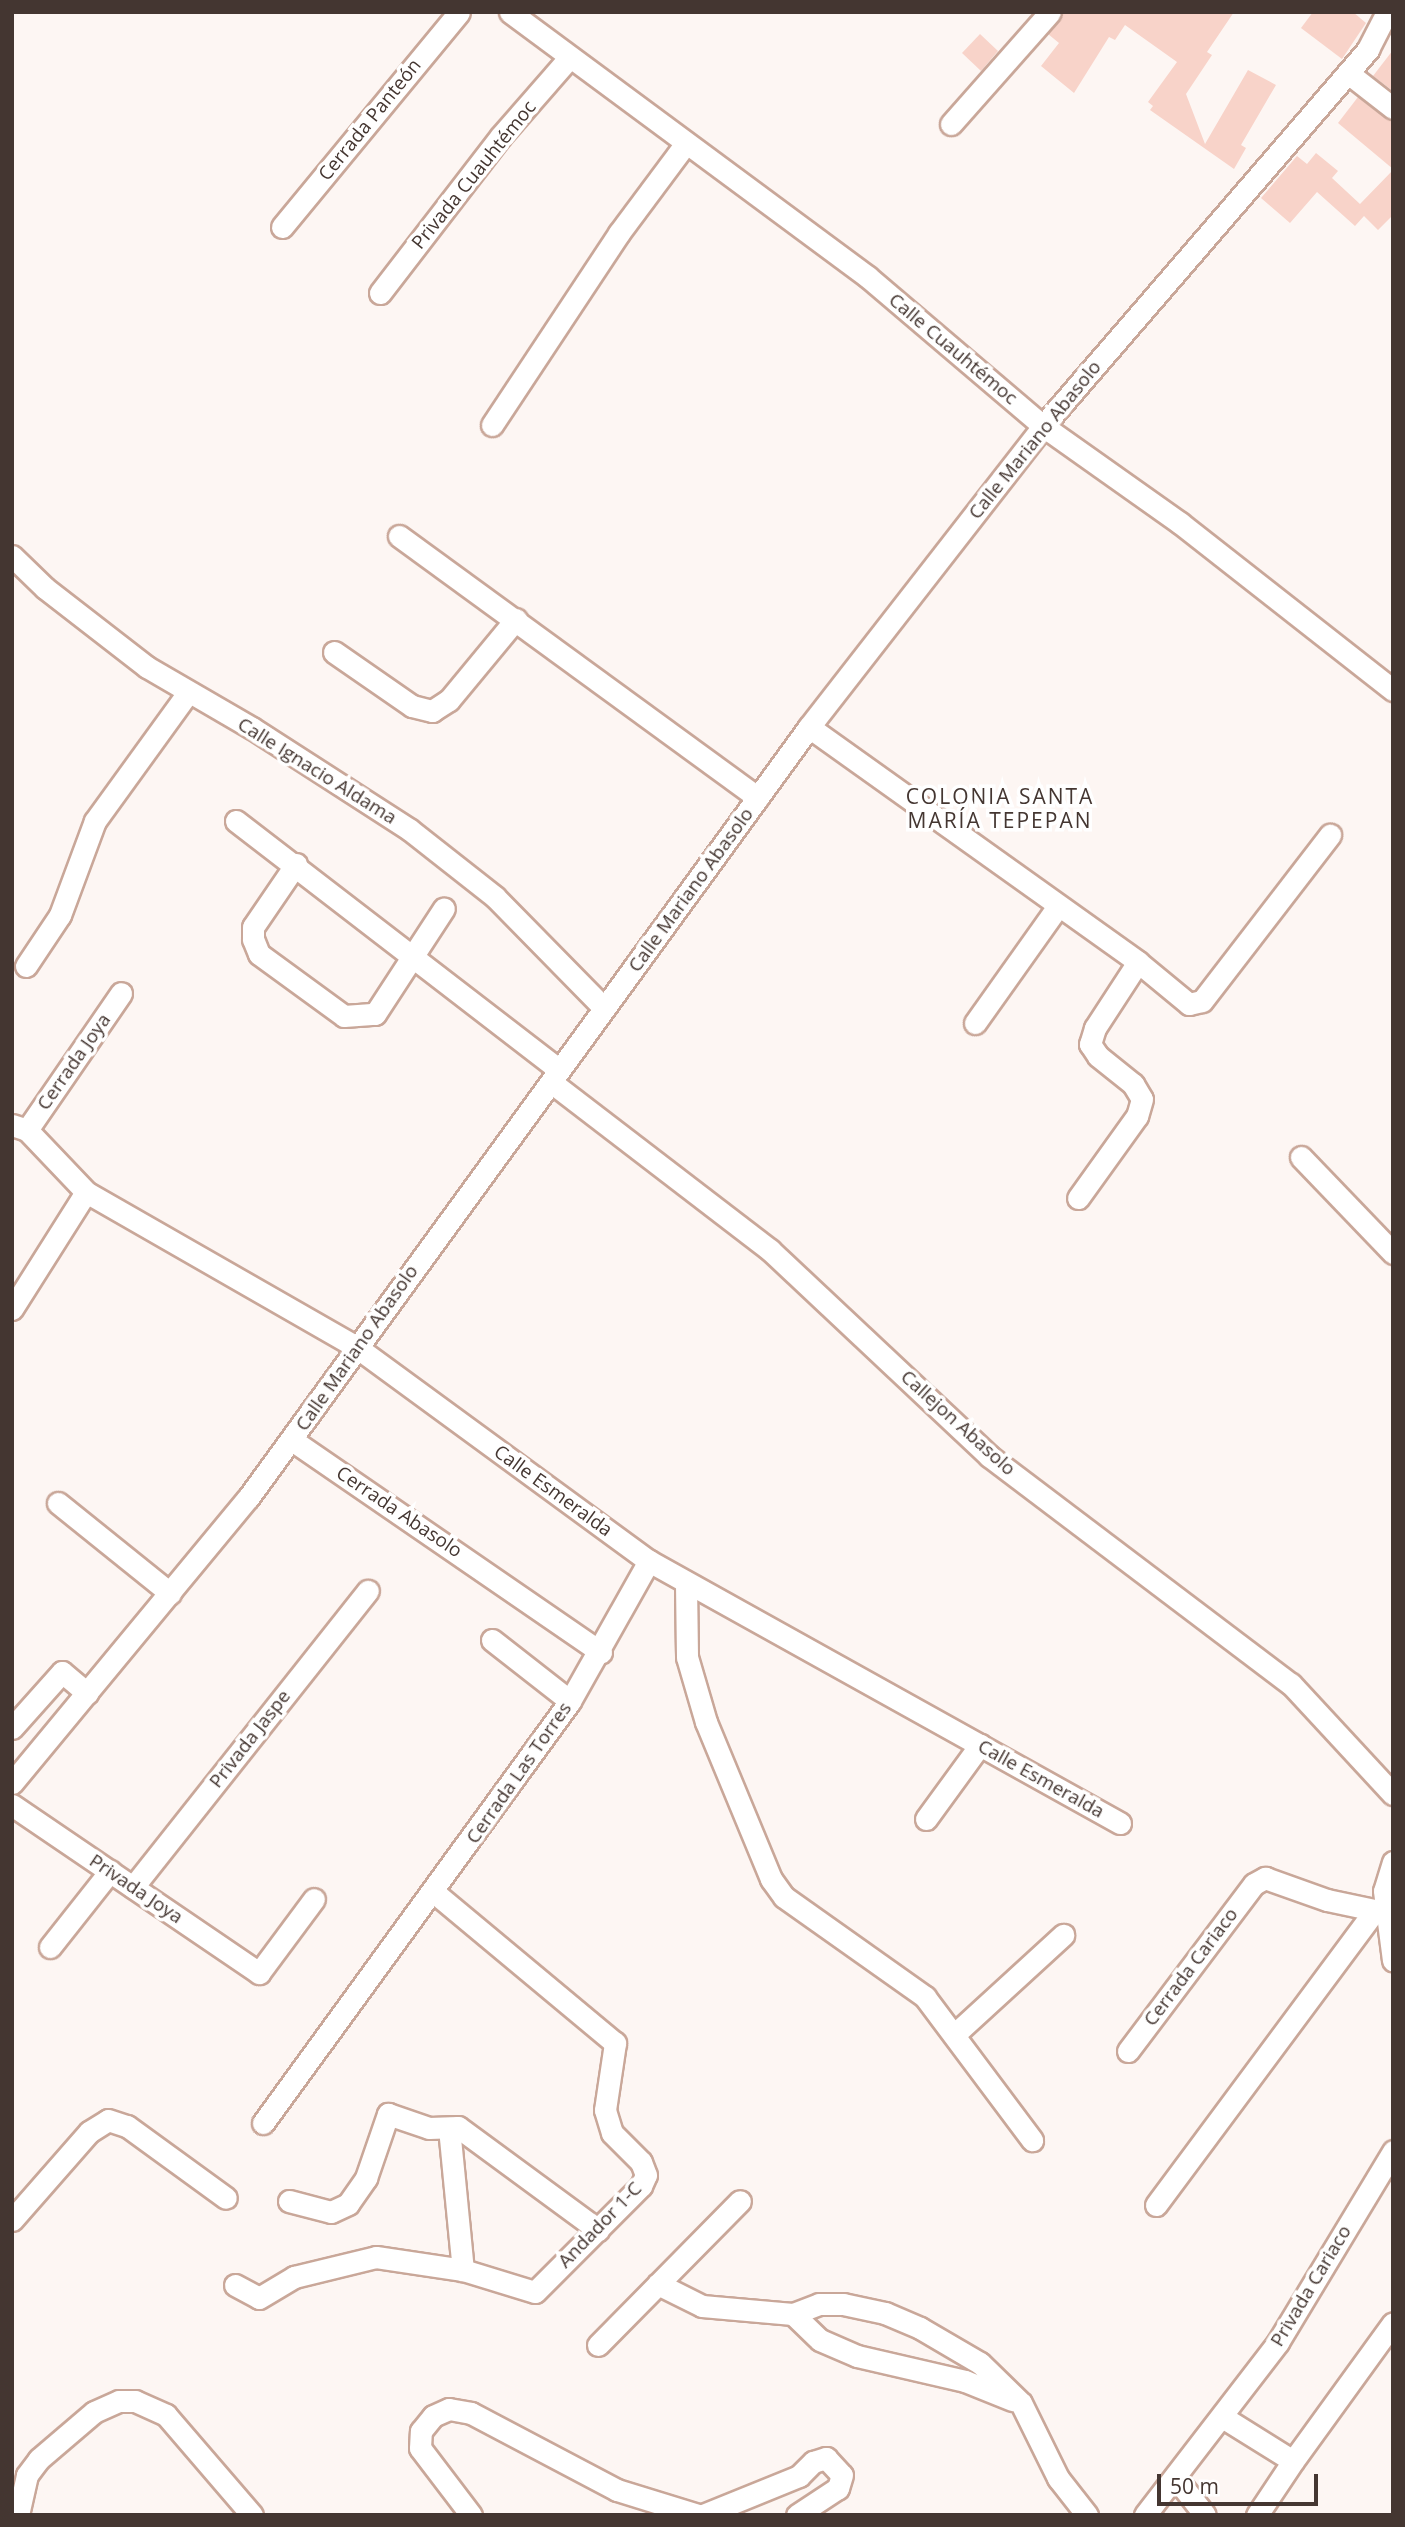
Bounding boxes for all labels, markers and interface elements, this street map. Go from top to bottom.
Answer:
street label: Cerrada Panteón [314,55,426,185]
street label: Privada Cuauhtémoc [407,96,541,254]
street label: Calle Cuauhtémoc [884,289,1022,409]
street label: Calle Mariano Abasolo [964,356,1106,524]
street label: Calle Ignacio Aldama [233,713,401,829]
district label: COLONIA SANTA MARÍA TEPEPAN [907,783,1093,833]
street label: Calle Mariano Abasolo [624,803,758,977]
street label: Cerrada Joya [32,1009,116,1115]
street label: Calle Mariano Abasolo [291,1261,423,1435]
street label: Callejon Abasolo [896,1366,1020,1480]
street label: Calle Esmeralda [489,1440,617,1542]
street label: Cerrada Abasolo [332,1462,466,1562]
street label: Privada Jaspe [205,1685,295,1793]
street label: Cerrada Las Torres [462,1698,576,1848]
street label: Calle Esmeralda [974,1735,1108,1823]
street label: Privada Joya [85,1849,187,1929]
street label: Cerrada Cariaco [1139,1903,1243,2031]
street label: Andador 1-C [553,2177,647,2273]
street label: Privada Cariaco [1266,2221,1356,2351]
scale bar [1160,2460,1321,2504]
text: 50 m [1170,2472,1219,2500]

